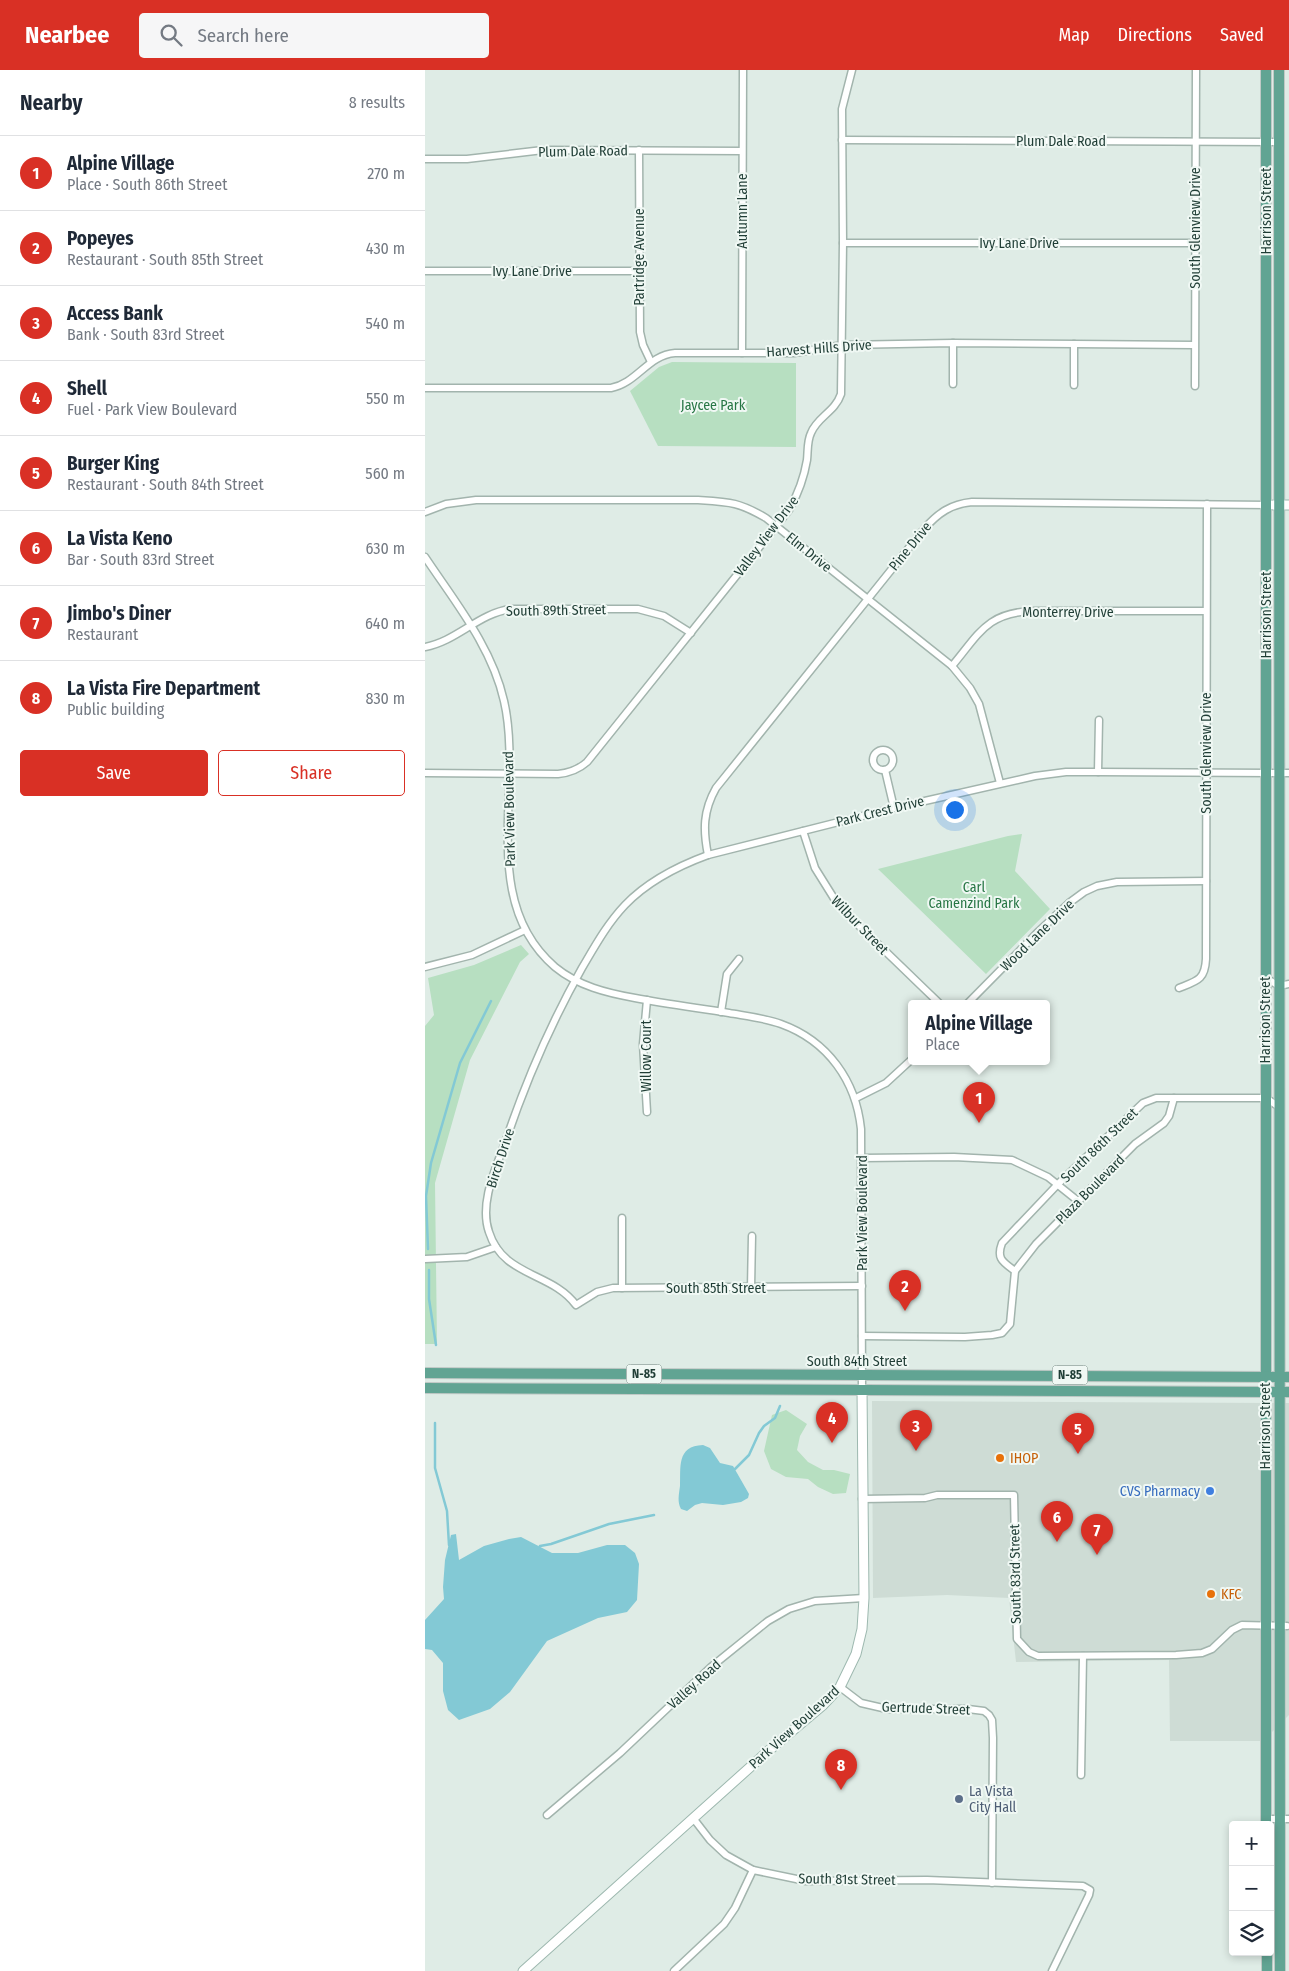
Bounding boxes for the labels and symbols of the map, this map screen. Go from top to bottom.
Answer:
street label: Plum Dale Road [1016,133,1106,150]
street label: Plum Dale Road [538,142,628,161]
street label: South Glenview Drive [1187,167,1204,289]
street label: Harrison Street [1258,167,1275,255]
street label: Autumn Lane [734,173,751,249]
street label: Partridge Avenue [631,208,648,306]
street label: Ivy Lane Drive [979,235,1059,252]
street label: Ivy Lane Drive [492,263,572,280]
street label: Harvest Hills Drive [766,336,872,361]
park label: Jaycee Park [681,397,746,414]
street label: Valley View Drive [731,493,802,580]
street label: Pine Drive [886,518,935,574]
street label: Elm Drive [782,529,835,576]
street label: Harrison Street [1258,571,1275,659]
street label: South 89th Street [506,601,607,620]
street label: Monterrey Drive [1022,604,1114,621]
street label: South Glenview Drive [1198,692,1215,814]
street label: Park View Boulevard [500,751,519,867]
street label: Park Crest Drive [834,792,926,831]
your location [942,797,968,823]
park label: Carl Camenzind Park [929,879,1020,912]
street label: Wilbur Street [827,892,892,959]
street label: Wood Lane Drive [997,896,1078,975]
street label: Harrison Street [1257,976,1274,1064]
street label: Willow Court [638,1020,655,1092]
pin: 1 [963,1082,995,1123]
street label: South 86th Street [1057,1104,1142,1186]
street label: Birch Drive [483,1126,518,1190]
street label: Plaza Boulevard [1052,1151,1129,1228]
street label: Park View Boulevard [854,1155,871,1271]
pin: 2 [889,1270,921,1311]
street label: South 85th Street [666,1280,766,1297]
street label: South 84th Street [807,1353,908,1370]
road number: N-85 [627,1365,661,1384]
road number: N-85 [1053,1366,1087,1384]
street label: Harrison Street [1257,1382,1274,1470]
pin: 4 [816,1402,848,1443]
pin: 3 [900,1410,932,1451]
pin: 5 [1062,1413,1094,1454]
place label: IHOP [1010,1450,1038,1467]
marker: IHOP [994,1452,1006,1464]
place label: CVS Pharmacy [1120,1483,1201,1500]
marker: CVS Pharmacy [1204,1485,1216,1497]
pin: 6 [1041,1501,1073,1542]
pin: 7 [1081,1514,1113,1555]
street label: South 83rd Street [1006,1523,1025,1624]
place label: KFC [1221,1586,1241,1603]
marker: KFC [1205,1588,1217,1600]
street label: Valley Road [664,1656,725,1713]
street label: Park View Boulevard [746,1682,843,1772]
street label: Gertrude Street [881,1698,971,1719]
pin: 8 [825,1749,857,1790]
place label: La Vista City Hall [969,1783,1017,1816]
marker: La Vista City Hall [953,1793,965,1805]
street label: South 81st Street [798,1870,896,1889]

